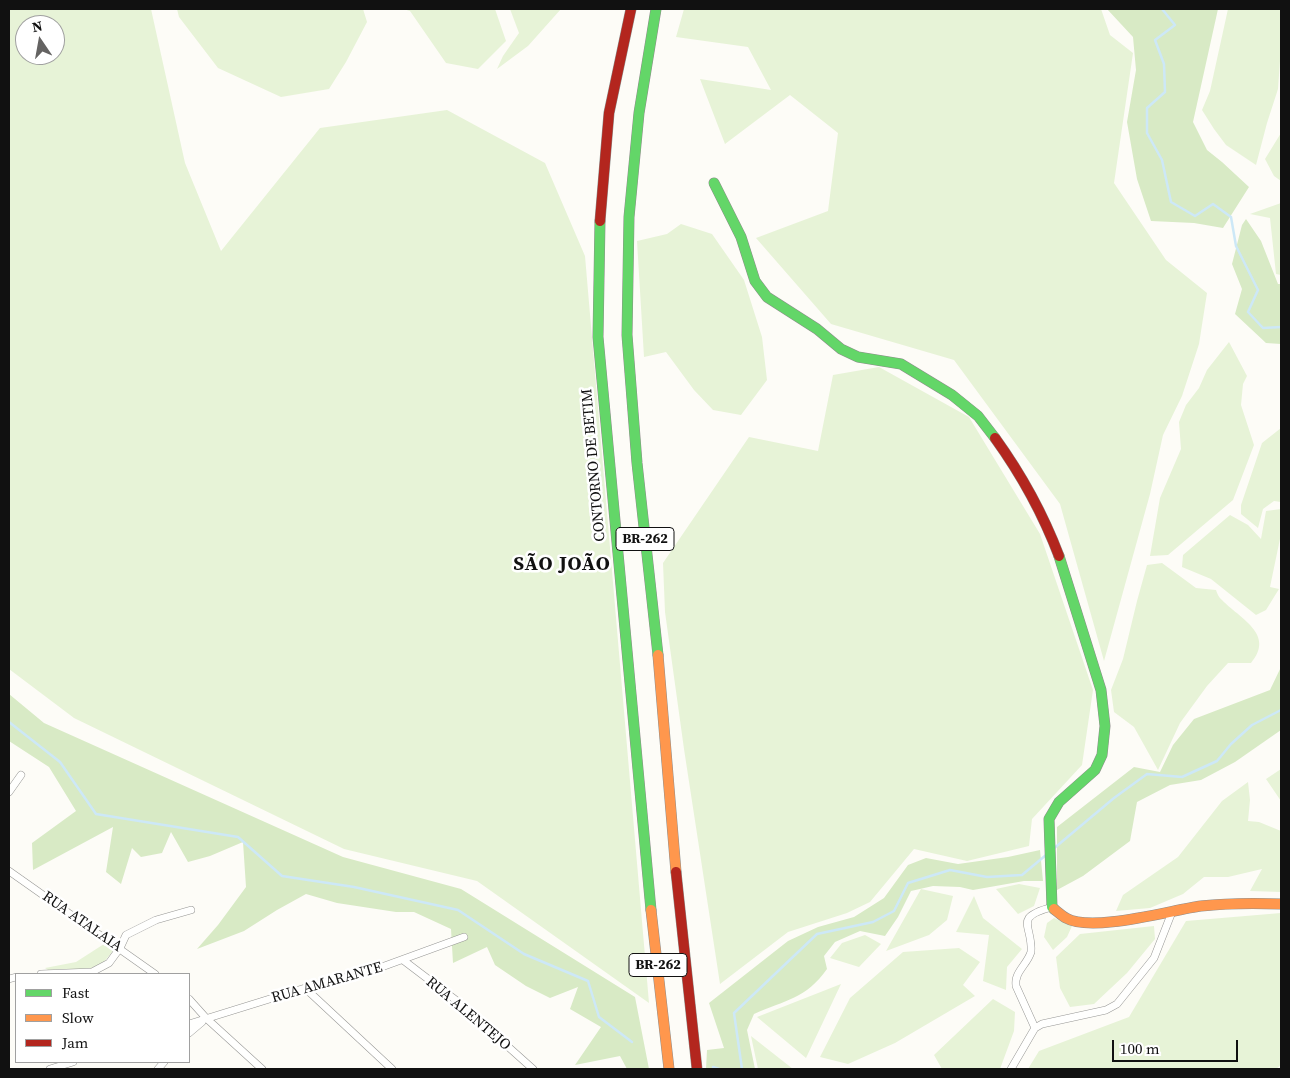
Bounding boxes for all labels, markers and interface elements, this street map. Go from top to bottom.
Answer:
north arrow [15,15,65,65]
text: N [30,15,44,37]
street label: CONTORNO DE BETIM [578,388,610,542]
road number: BR-262 [616,528,674,550]
district label: SÃO JOÃO [512,553,612,577]
street label: RUA ATALAIA [39,888,125,956]
road number: BR-262 [629,954,687,976]
street label: RUA AMARANTE [270,959,384,1007]
legend [15,973,190,1063]
street label: RUA ALENTEJO [422,973,514,1055]
text: Fast [62,982,89,1003]
text: Slow [62,1007,94,1028]
scale bar [1115,1030,1241,1062]
text: Jam [62,1032,88,1053]
text: 100 m [1120,1038,1160,1059]

